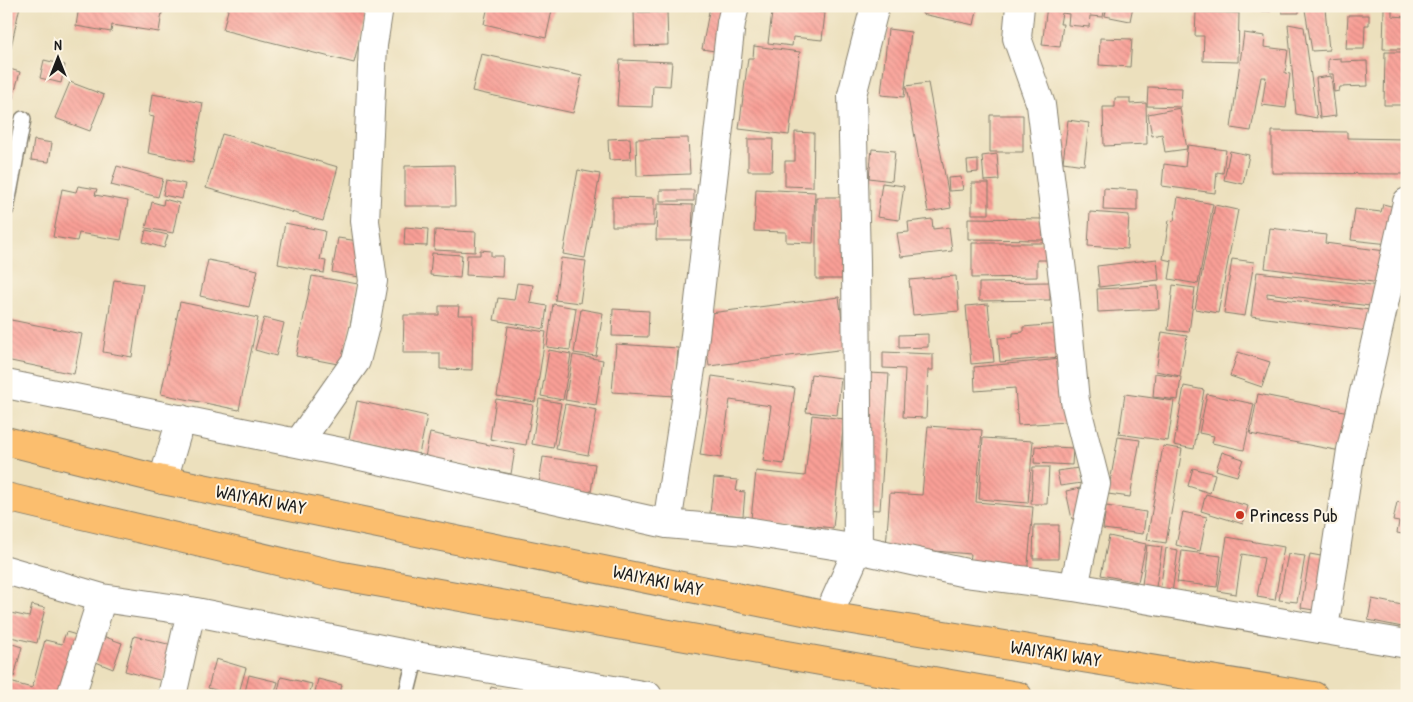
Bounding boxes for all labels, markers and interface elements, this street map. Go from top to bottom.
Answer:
north arrow [32,32,82,82]
text: N [54,35,62,54]
street label: WAIYAKI WAY [214,478,309,521]
place label: Princess Pub [1250,502,1338,528]
marker: Princess Pub [1234,509,1246,521]
street label: WAIYAKI WAY [611,558,706,602]
street label: WAIYAKI WAY [1009,633,1104,673]

